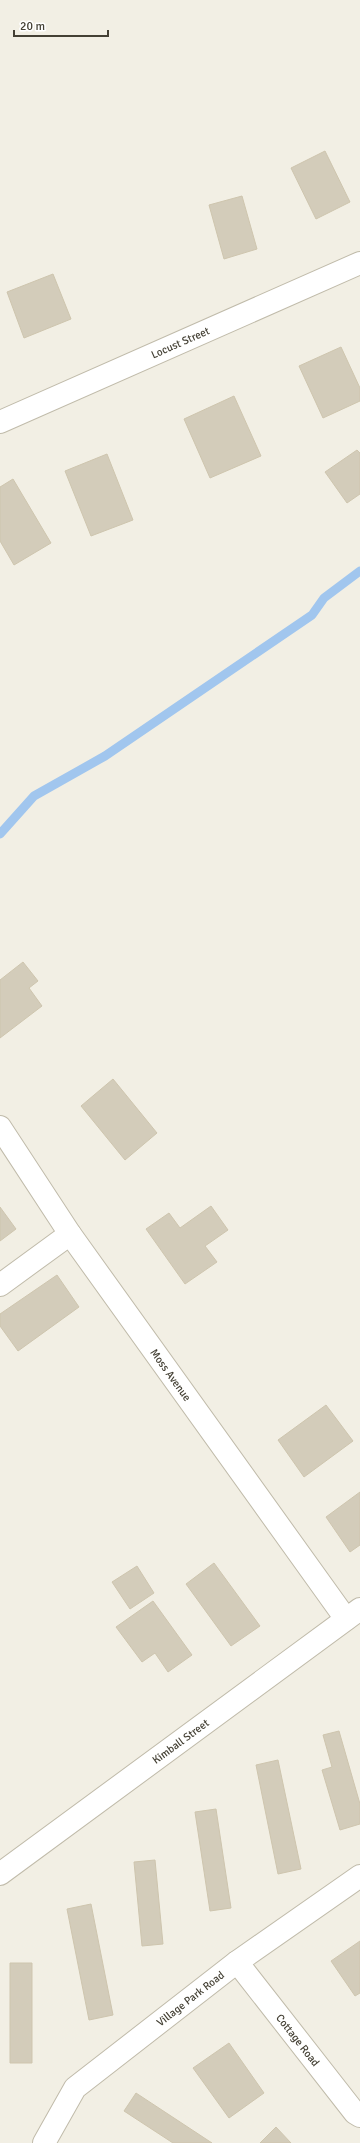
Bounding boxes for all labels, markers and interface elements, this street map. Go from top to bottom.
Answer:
scale bar [14,12,108,38]
text: 20 m [20,19,45,34]
street label: Locust Street [149,324,212,361]
street label: Moss Avenue [147,1346,194,1404]
street label: Kimball Street [150,1716,212,1767]
street label: Village Park Road [154,1968,227,2029]
street label: Cottage Road [273,2012,322,2069]

